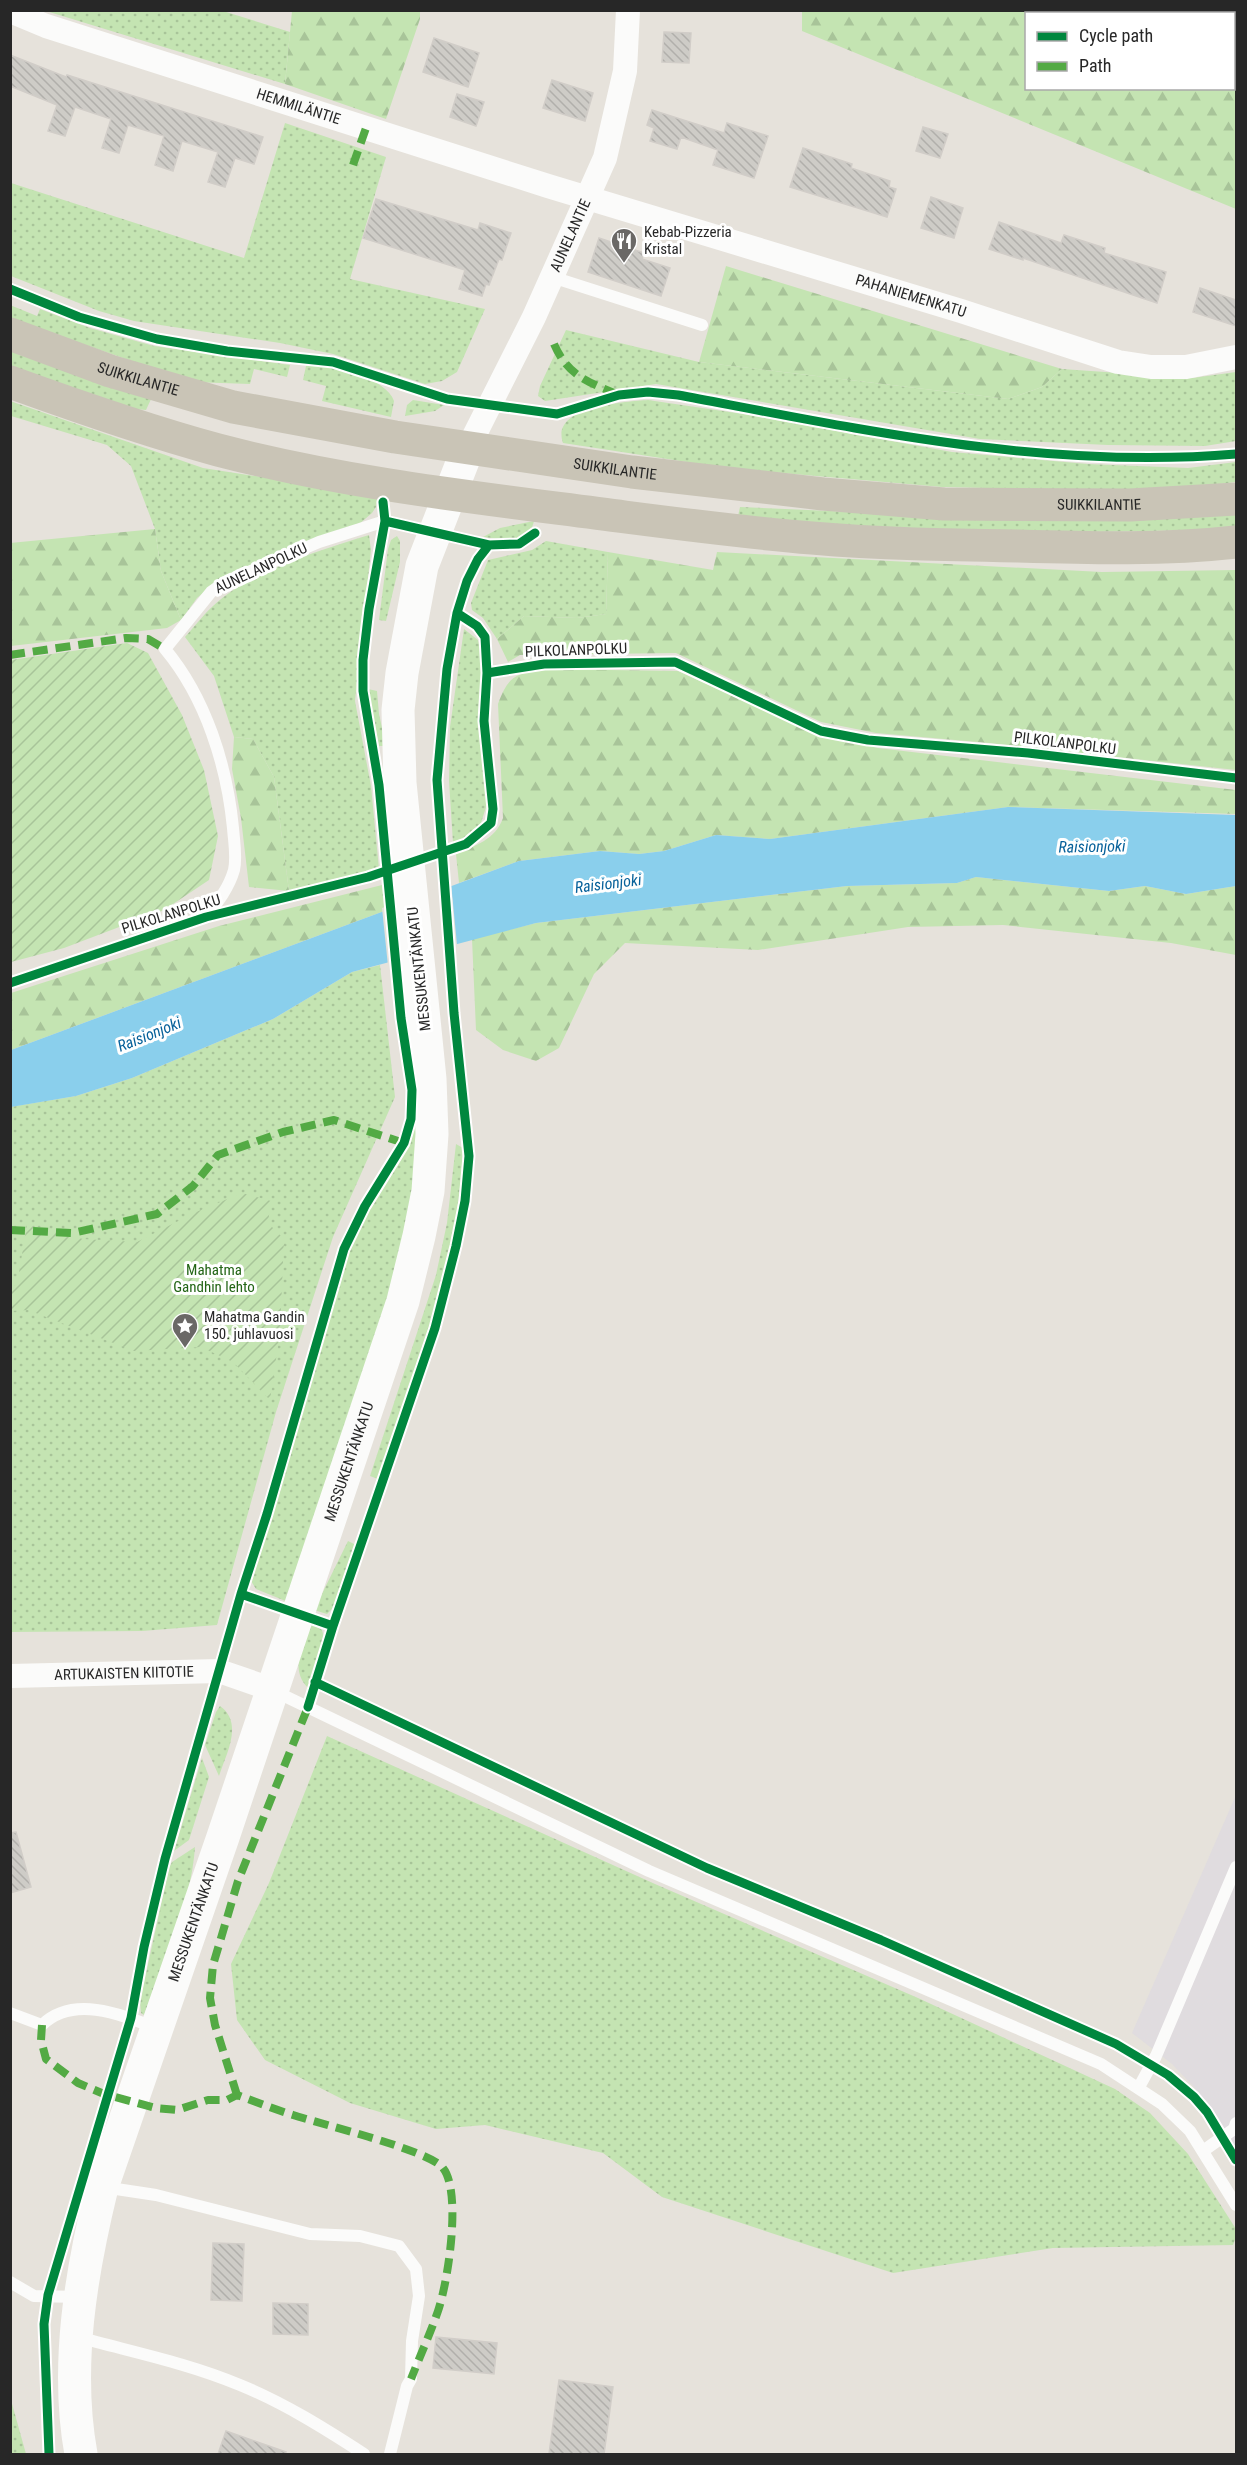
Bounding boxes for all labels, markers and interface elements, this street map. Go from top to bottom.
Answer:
legend [1025,12,1235,90]
text: Cycle path [1079,25,1153,46]
text: Path [1079,55,1112,76]
street label: HEMMILÄNTIE [254,85,343,128]
street label: AUNELANTIE [546,196,594,275]
place label: Kebab-Pizzeria Kristal [644,223,732,258]
restaurant icon: Kebab-Pizzeria Kristal [609,226,639,264]
street label: PAHANIEMENKATU [853,271,969,321]
street label: SUIKKILANTIE [95,358,181,400]
street label: SUIKKILANTIE [572,454,658,484]
street label: SUIKKILANTIE [1057,495,1142,514]
street label: AUNELANPOLKU [212,539,310,597]
street label: PILKOLANPOLKU [524,639,628,661]
street label: PILKOLANPOLKU [1013,728,1117,758]
water label: Raisionjoki [1058,836,1126,857]
water label: Raisionjoki [574,870,643,897]
street label: PILKOLANPOLKU [119,890,223,938]
street label: MESSUKENTÄNKATU [404,906,434,1032]
water label: Raisionjoki [115,1013,184,1056]
park label: Mahatma Gandhin lehto [173,1261,255,1296]
place label: Mahatma Gandin 150. juhlavuosi [204,1308,305,1343]
place icon: Mahatma Gandin 150. juhlavuosi [170,1311,200,1349]
street label: MESSUKENTÄNKATU [321,1400,377,1524]
street label: ARTUKAISTEN KIITOTIE [54,1663,194,1684]
street label: MESSUKENTÄNKATU [165,1860,222,1984]

